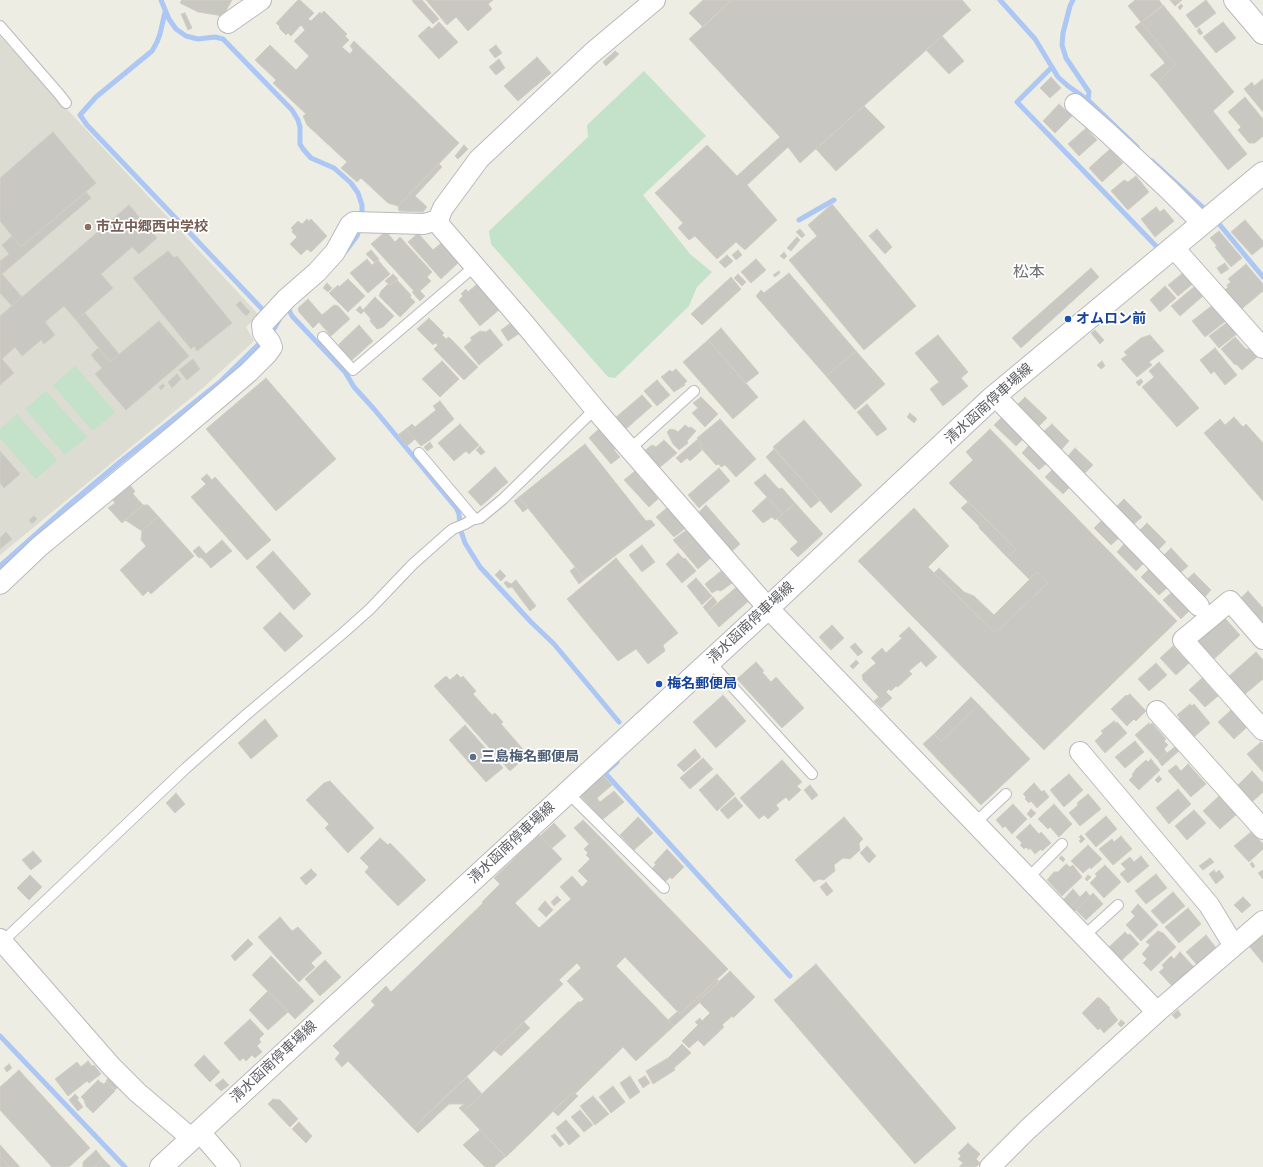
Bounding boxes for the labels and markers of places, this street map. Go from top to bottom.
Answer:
place label: 市立中郷西中学校 [96,219,208,235]
marker: 市立中郷西中学校 [83,222,93,232]
place label: オムロン前 [1076,311,1146,327]
marker: オムロン前 [1063,314,1073,324]
place label: 梅名郵便局 [667,676,737,692]
marker: 梅名郵便局 [654,679,664,689]
place label: 三島梅名郵便局 [481,749,579,765]
marker: 三島梅名郵便局 [468,752,478,762]

